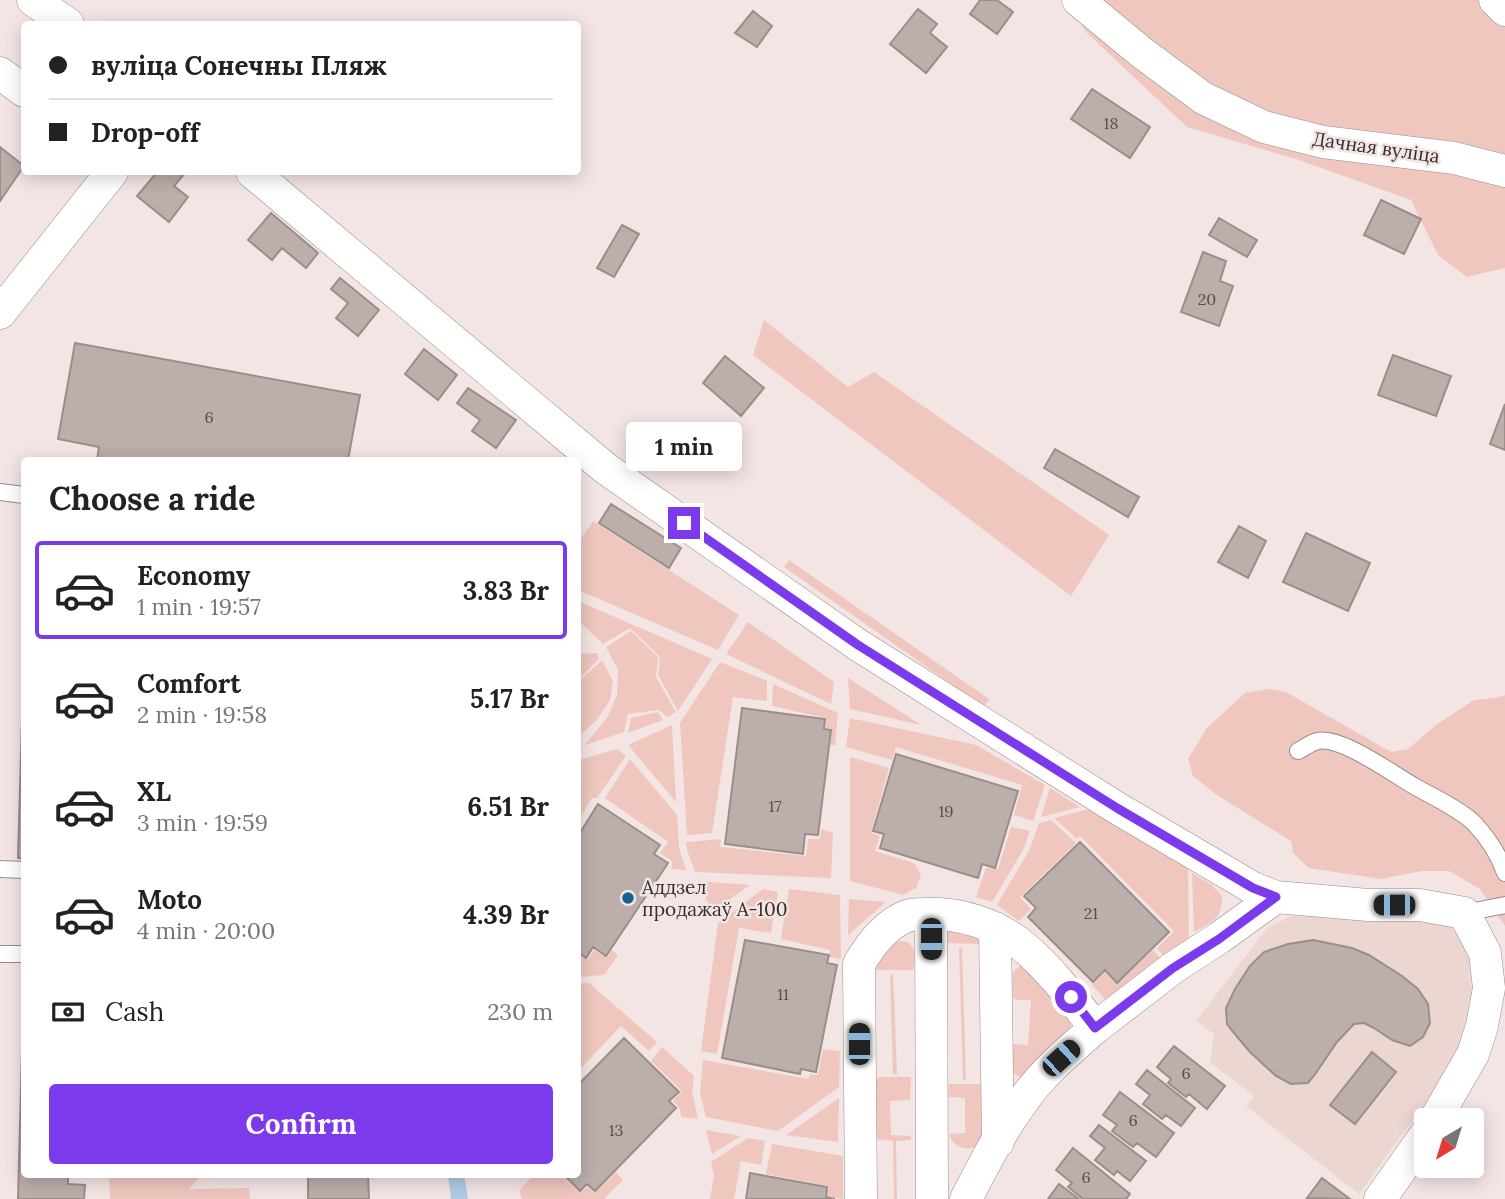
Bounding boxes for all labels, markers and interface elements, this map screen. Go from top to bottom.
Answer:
text: вуліца Сонечны Пляж [91,49,387,82]
house number: 18 [1104,113,1118,133]
text: Drop-off [91,116,199,149]
street label: Дачная вуліца [1311,126,1441,168]
house number: 20 [1198,289,1216,309]
house number: 6 [204,407,214,427]
callout: 1 min [626,421,742,470]
text: 1 min [655,432,713,461]
text: Choose a ride [49,478,256,519]
route end [668,507,700,539]
icon: car [53,559,116,622]
text: Economy [137,559,250,592]
text: 3.83 Br [463,574,549,607]
text: 1 min · 19:57 [137,592,261,621]
icon: car [53,667,116,730]
text: Comfort [137,667,241,700]
text: 5.17 Br [470,682,549,715]
text: 2 min · 19:58 [137,700,267,729]
icon: car [53,775,116,838]
text: XL [137,775,171,808]
text: 6.51 Br [467,790,549,823]
house number: 17 [768,796,782,816]
house number: 19 [938,801,954,821]
text: 3 min · 19:59 [137,808,268,837]
place label: Аддзел продажаў А-100 [641,875,788,921]
icon: car [53,883,116,946]
text: Moto [137,883,202,916]
marker: Аддзел продажаў А-100 [620,890,636,906]
car [1374,895,1416,916]
text: 4.39 Br [463,898,549,931]
house number: 21 [1084,903,1098,923]
text: 4 min · 20:00 [137,916,275,945]
car [921,918,942,960]
route start [1055,981,1087,1013]
house number: 11 [777,984,789,1004]
icon: cash [49,993,87,1031]
text: Cash [105,995,164,1028]
text: 230 m [487,997,553,1026]
car [849,1023,870,1065]
car [1039,1036,1084,1080]
house number: 6 [1181,1063,1191,1083]
button: Confirm [49,1084,553,1164]
north arrow [1414,1108,1484,1178]
map controls [1414,1108,1484,1178]
house number: 6 [1128,1110,1138,1130]
house number: 13 [609,1120,623,1140]
house number: 6 [1081,1167,1091,1187]

